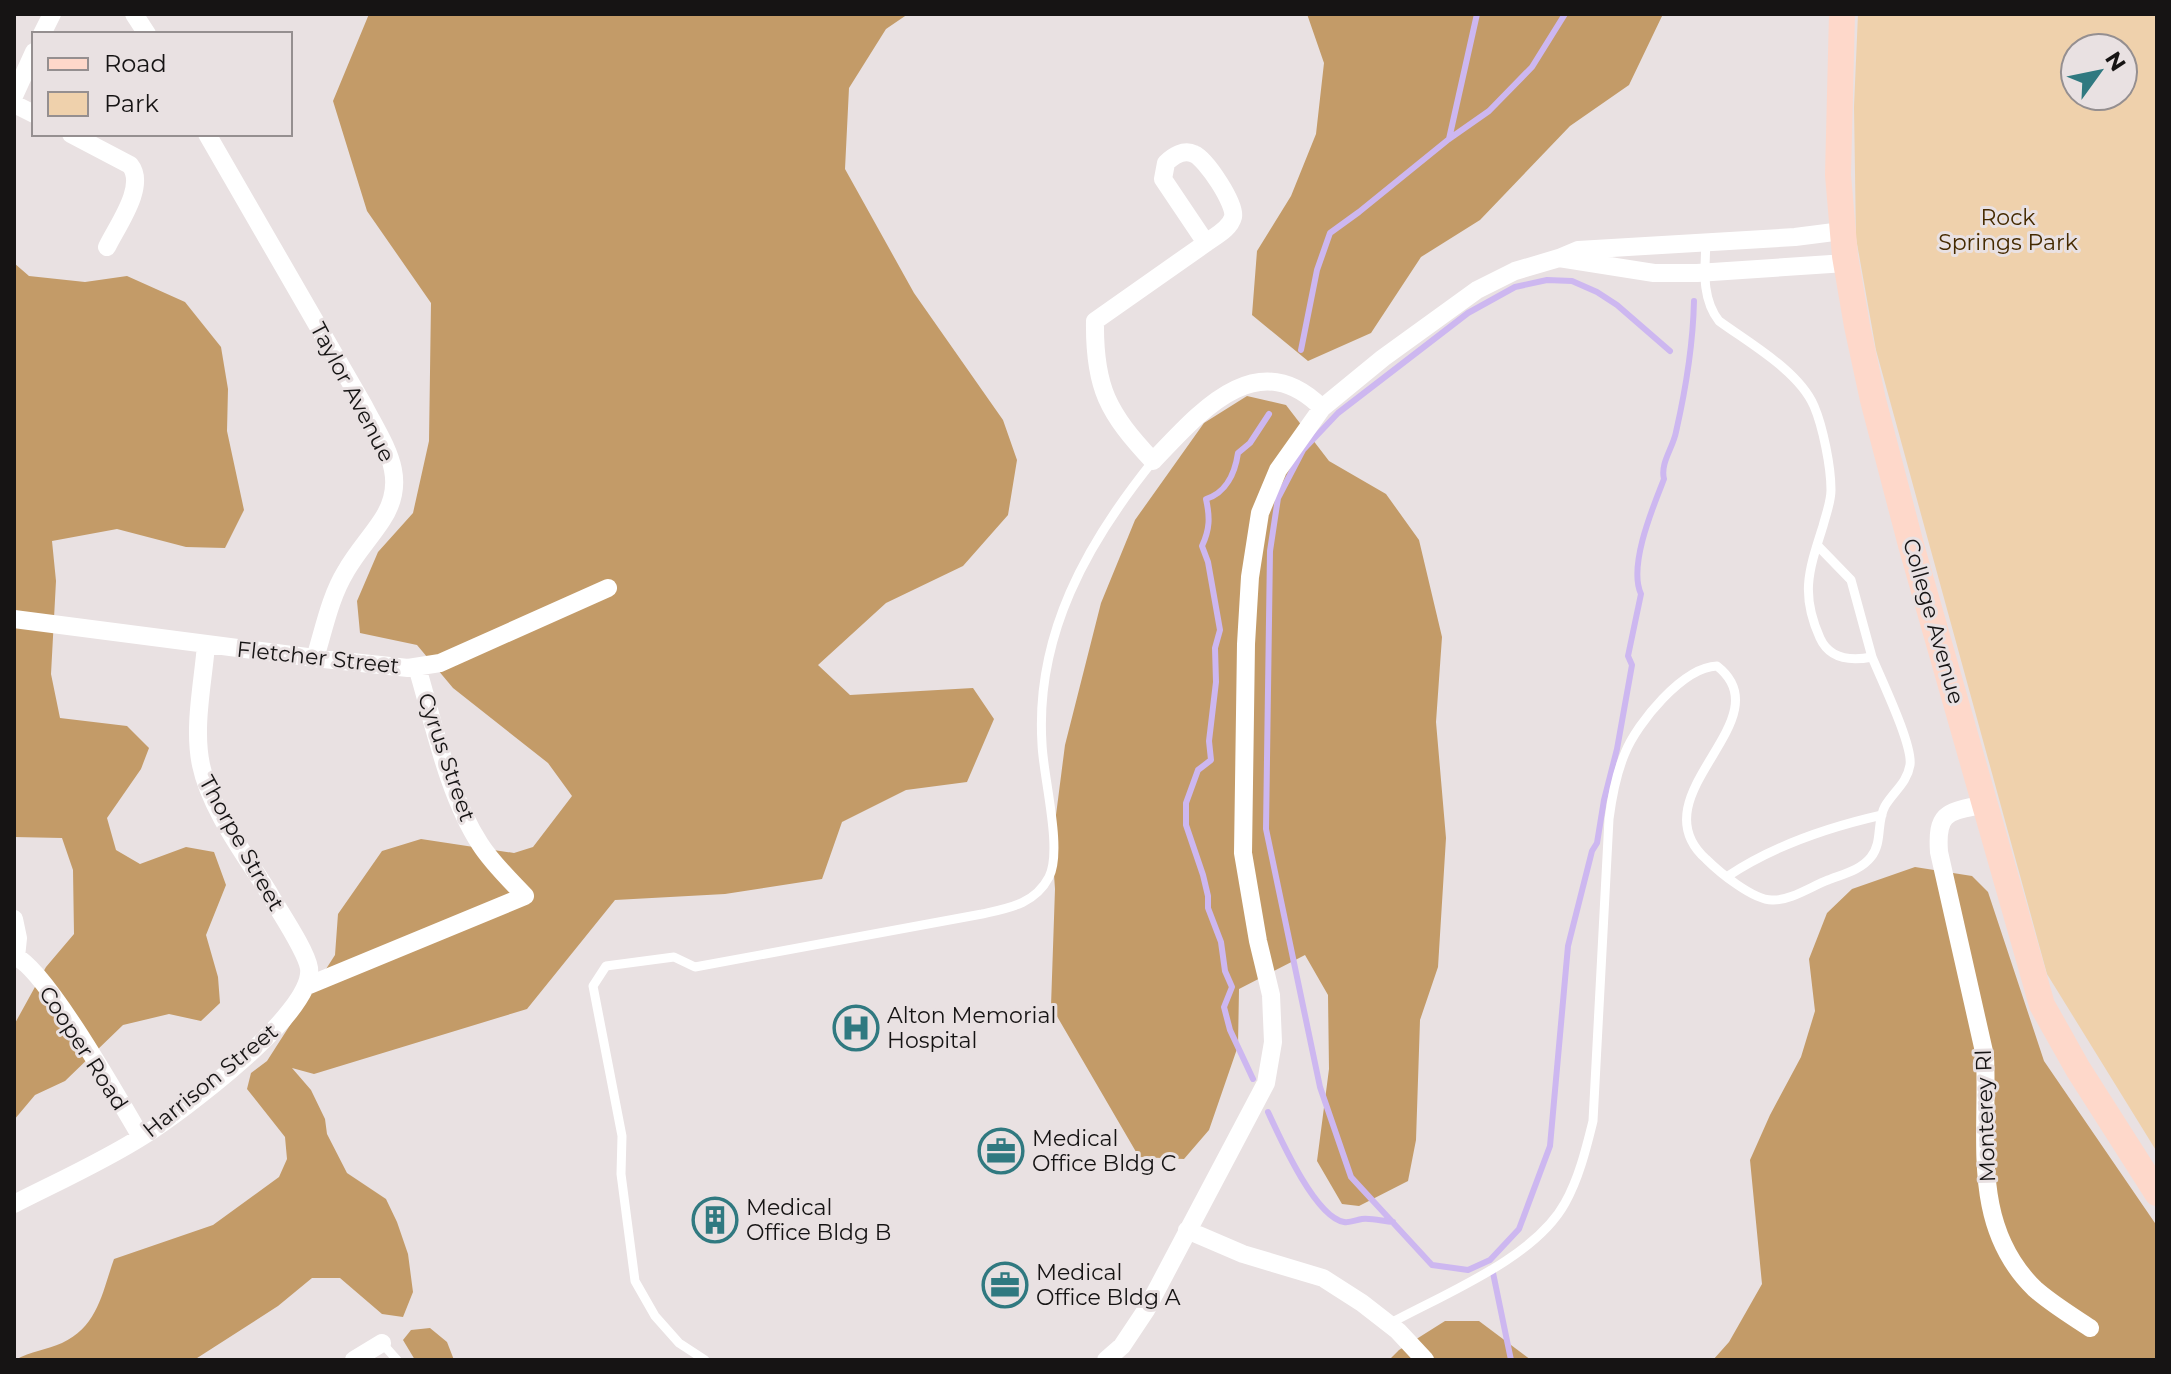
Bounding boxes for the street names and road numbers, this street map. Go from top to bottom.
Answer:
street label: Taylor Avenue [305,318,401,466]
street label: College Avenue [1897,535,1970,707]
street label: Fletcher Street [235,636,401,679]
street label: Cyrus Street [412,689,481,825]
street label: Thorpe Street [193,771,290,916]
street label: Cooper Road [33,981,134,1116]
street label: Harrison Street [137,1018,283,1143]
street label: Monterey Rl [1970,1049,2001,1183]

